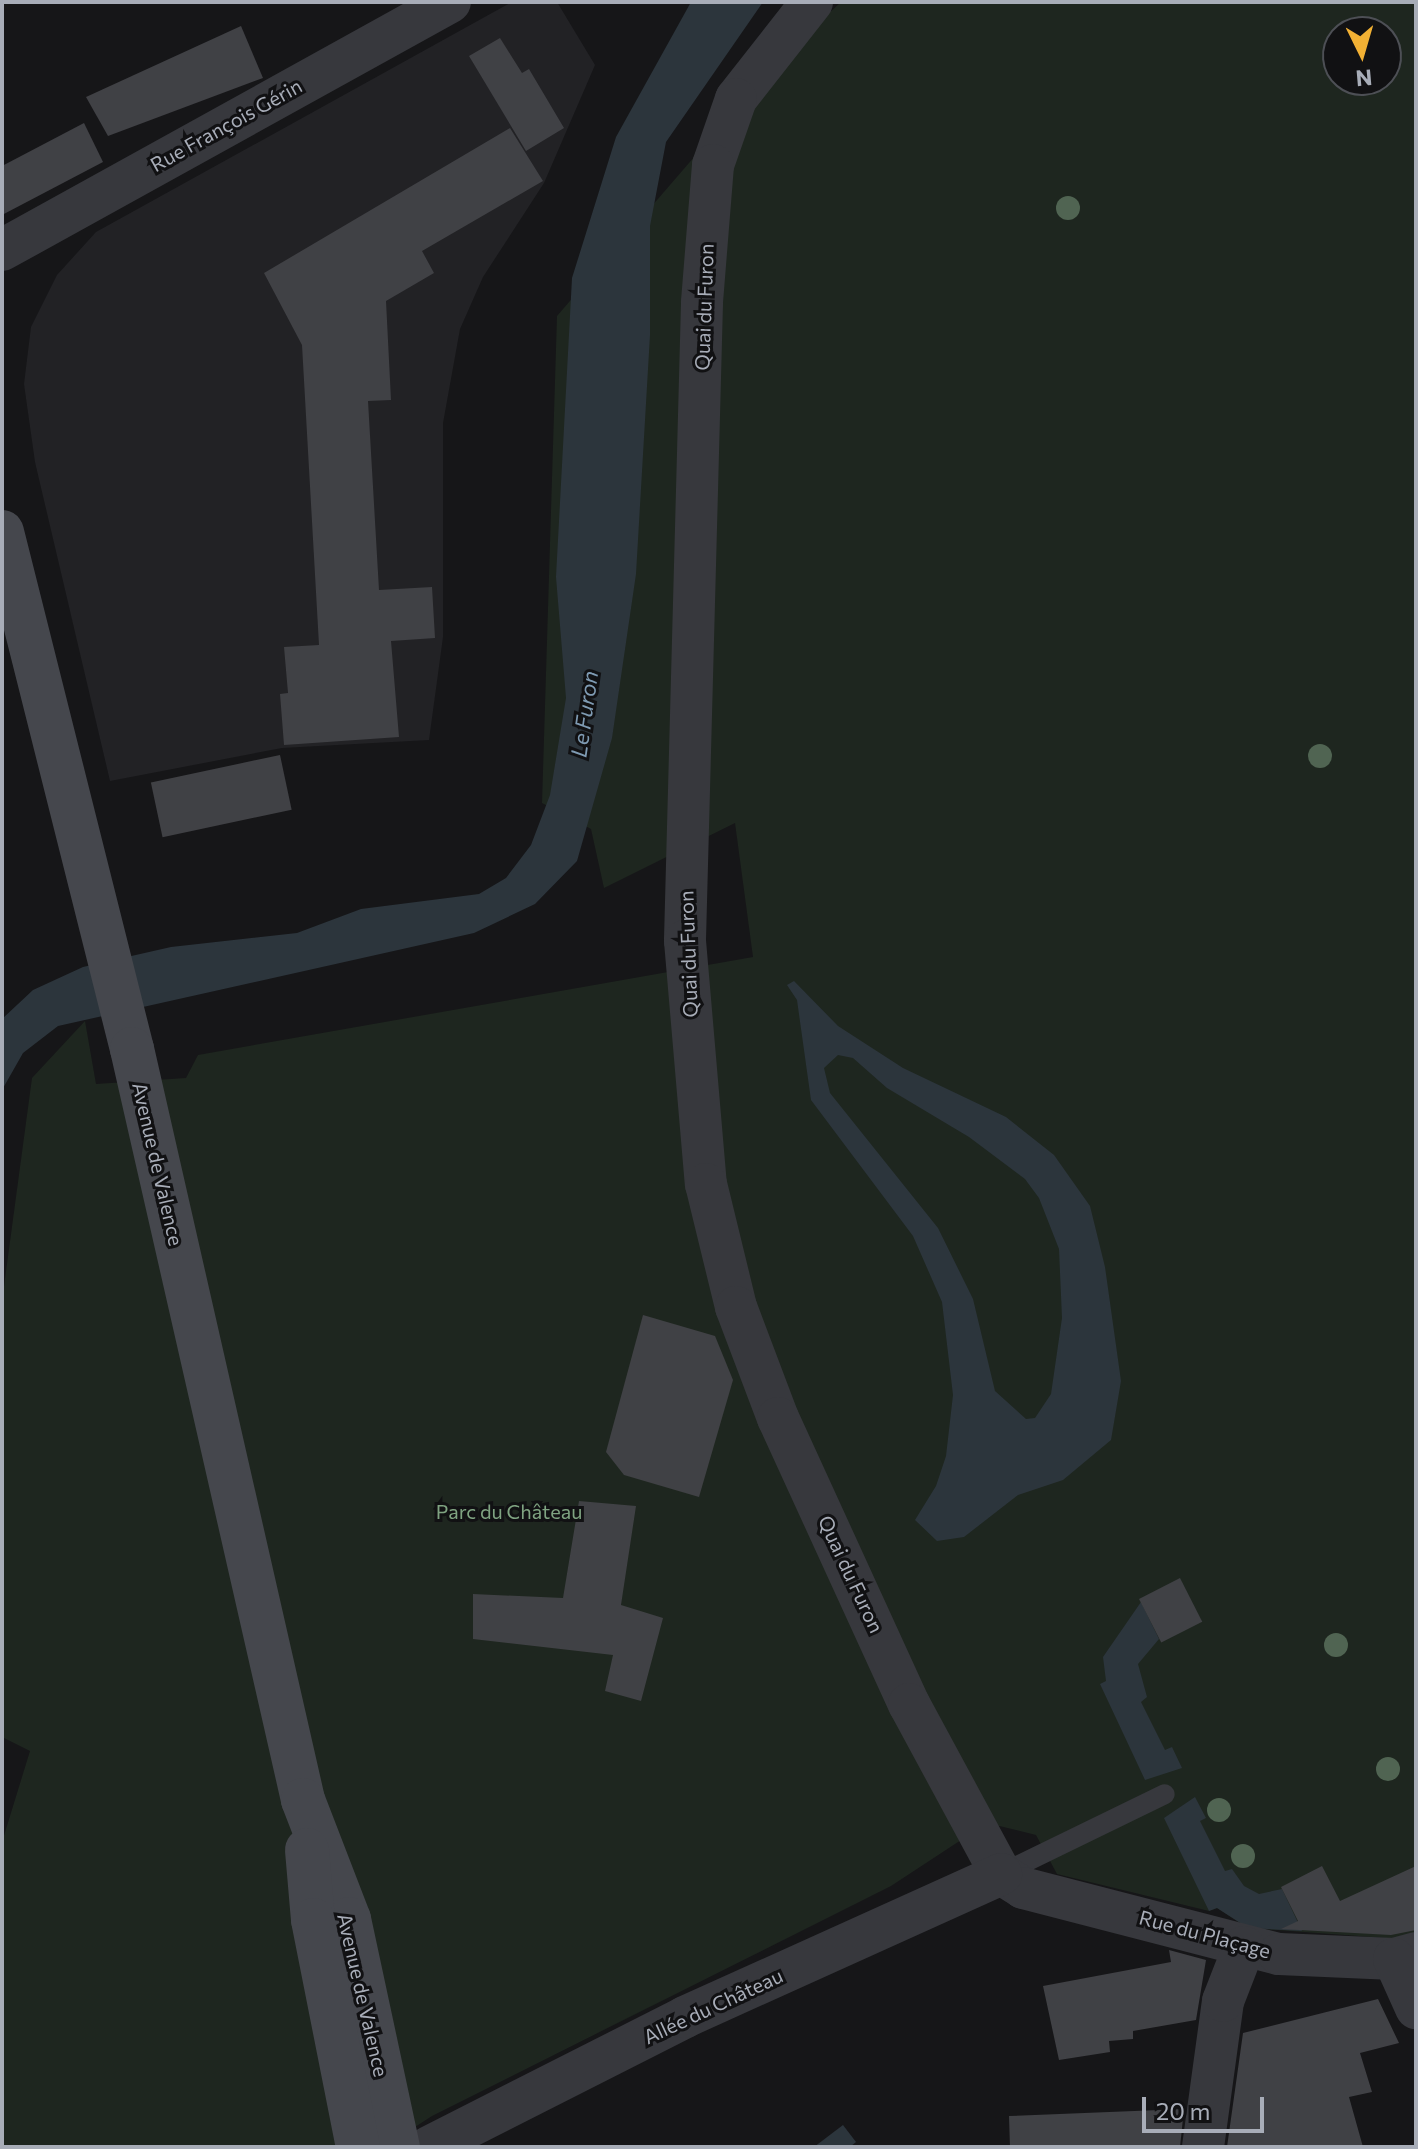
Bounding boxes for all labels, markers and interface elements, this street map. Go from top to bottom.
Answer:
north arrow [1322,16,1402,96]
text: N [1355,64,1373,93]
street label: Rue François Gérin [146,73,306,177]
street label: Quai du Furon [690,243,718,371]
water label: Le Furon [565,669,603,759]
street label: Quai du Furon [674,890,702,1018]
street label: Avenue de Valence [128,1080,188,1248]
park label: Parc du Château [436,1499,582,1523]
street label: Quai du Furon [813,1511,889,1637]
street label: Rue du Plaçage [1137,1905,1273,1963]
street label: Avenue de Valence [333,1911,393,2079]
street label: Allée du Château [639,1963,787,2049]
scale bar [1146,2081,1268,2131]
text: 20 m [1156,2096,1210,2125]

